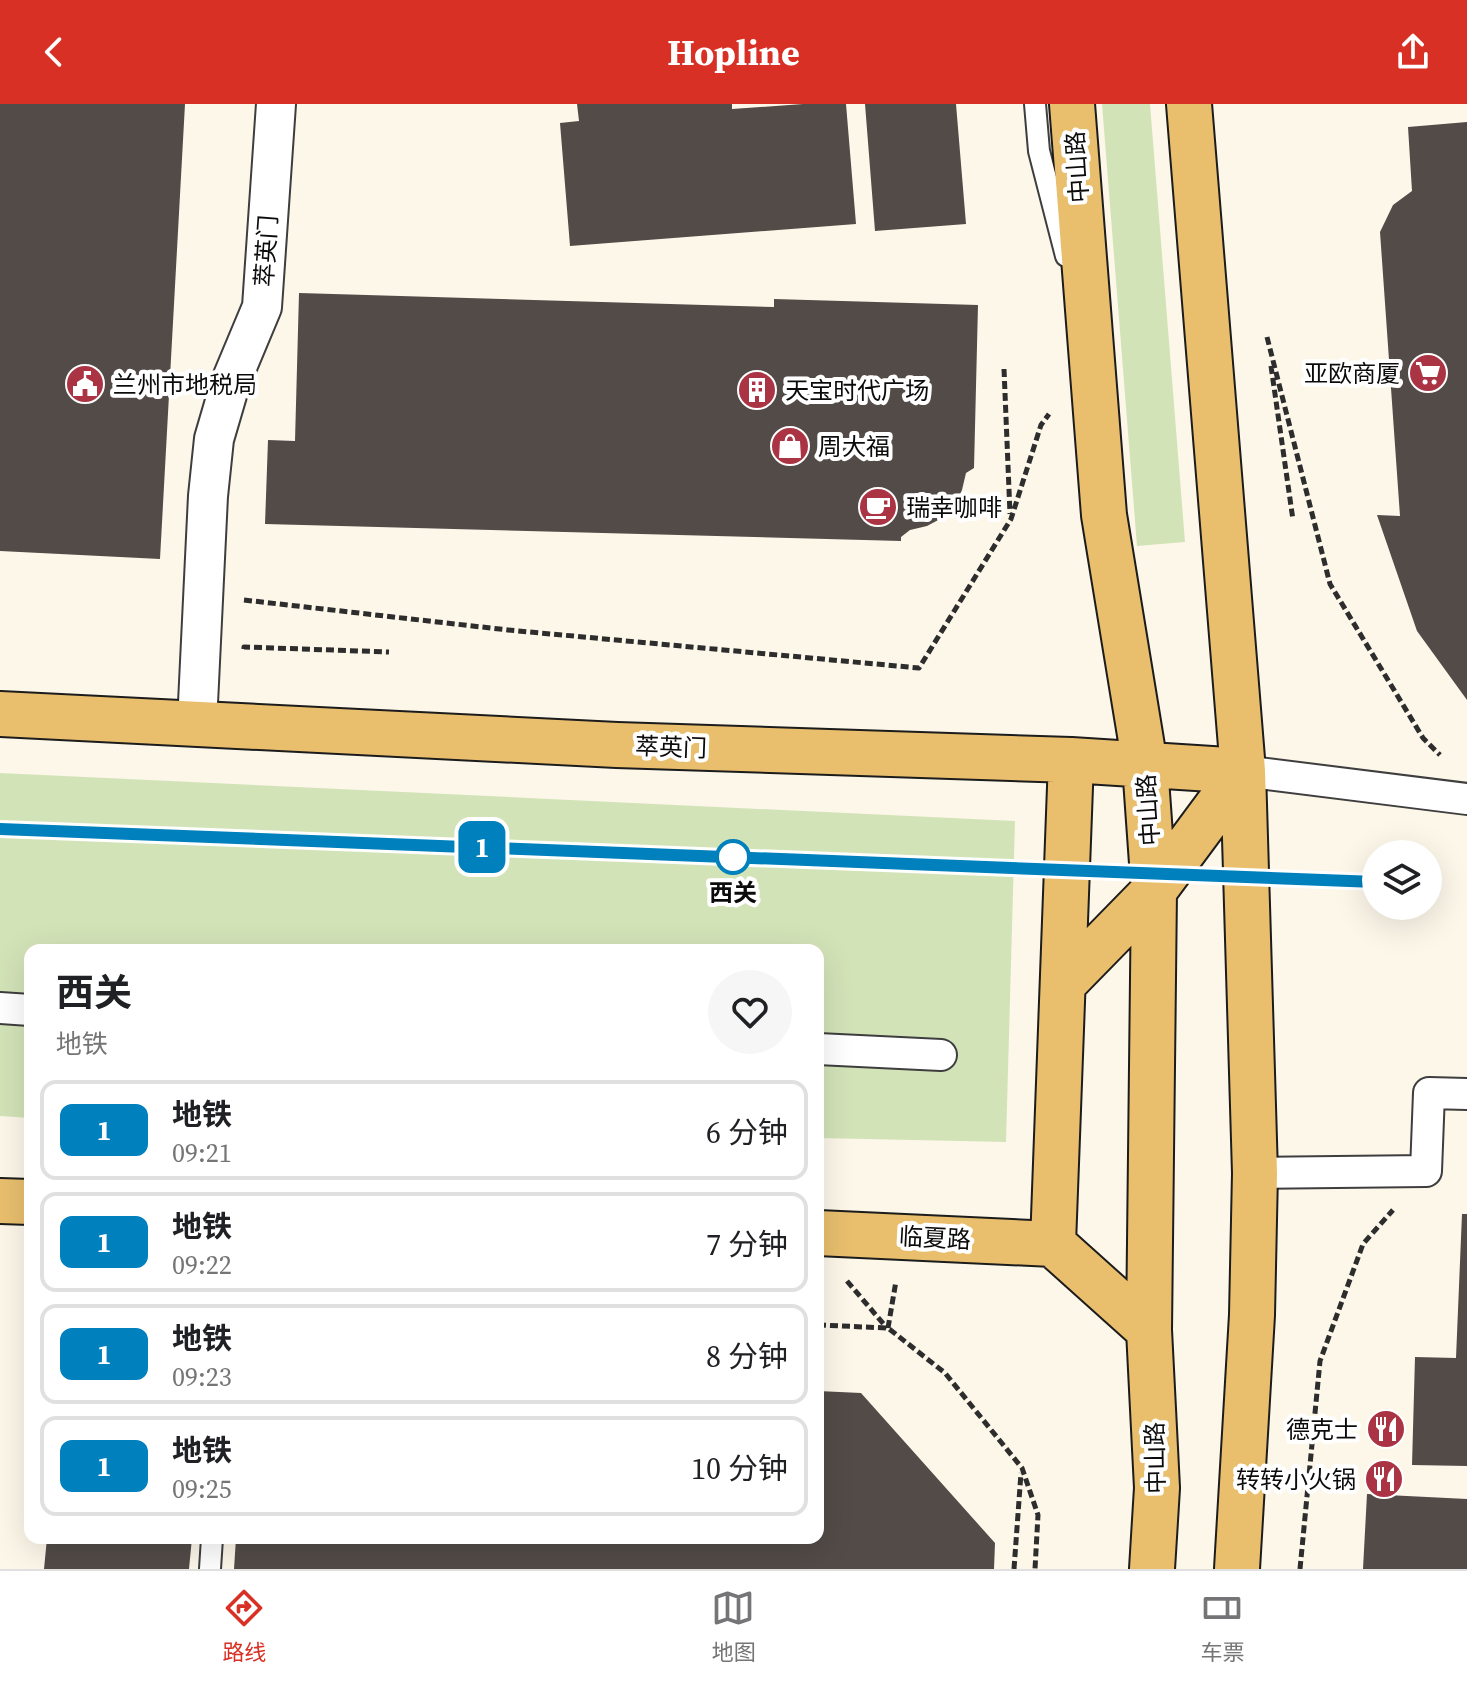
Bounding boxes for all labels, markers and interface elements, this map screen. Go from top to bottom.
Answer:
text: Hopline [667,28,800,77]
icon: back [32,30,76,74]
icon: share [1391,30,1435,74]
street label: 中山路 [1058,130,1096,204]
street label: 萃英门 [247,214,285,288]
supermarket icon: 亚欧商厦 [1407,352,1449,394]
place label: 亚欧商厦 [1304,357,1400,390]
public building icon: 兰州市地税局 [64,363,106,405]
place label: 兰州市地税局 [113,368,257,401]
building icon: 天宝时代广场 [736,369,778,411]
place label: 天宝时代广场 [785,374,929,407]
shop icon: 周大福 [769,425,811,467]
place label: 周大福 [818,430,890,463]
cafe icon: 瑞幸咖啡 [857,486,899,528]
place label: 瑞幸咖啡 [906,491,1002,524]
street label: 萃英门 [634,729,708,765]
street label: 中山路 [1129,773,1167,847]
line badge: 1 [456,821,508,873]
text: 1 [474,828,490,866]
marker: 西关 [716,840,750,874]
map controls [1362,840,1442,920]
button: layers [1362,840,1442,920]
place label: 西关 [709,876,757,909]
text: 西关 [56,967,132,1019]
button: heart [708,970,792,1054]
text: 地铁 [56,1026,108,1062]
text: 地铁 [172,1094,232,1135]
text: 1 [96,1111,112,1149]
text: 6 分钟 [706,1112,788,1153]
text: 09:21 [172,1135,232,1171]
text: 地铁 [172,1206,232,1247]
street label: 临夏路 [898,1220,972,1256]
text: 1 [96,1223,112,1261]
text: 7 分钟 [706,1224,788,1265]
text: 09:22 [172,1247,232,1283]
text: 地铁 [172,1318,232,1359]
text: 1 [96,1335,112,1373]
text: 8 分钟 [706,1336,788,1377]
text: 09:23 [172,1359,232,1395]
restaurant icon: 德克士 [1365,1408,1407,1450]
place label: 德克士 [1286,1413,1358,1446]
street label: 中山路 [1138,1422,1172,1494]
text: 地铁 [172,1430,232,1471]
text: 1 [96,1447,112,1485]
text: 10 分钟 [691,1448,788,1489]
restaurant icon: 转转小火锅 [1363,1458,1405,1500]
place label: 转转小火锅 [1236,1463,1356,1496]
text: 09:25 [172,1471,232,1507]
tab: 路线 [222,1586,267,1667]
tab: 地图 [711,1586,756,1667]
tab: 车票 [1200,1586,1245,1667]

